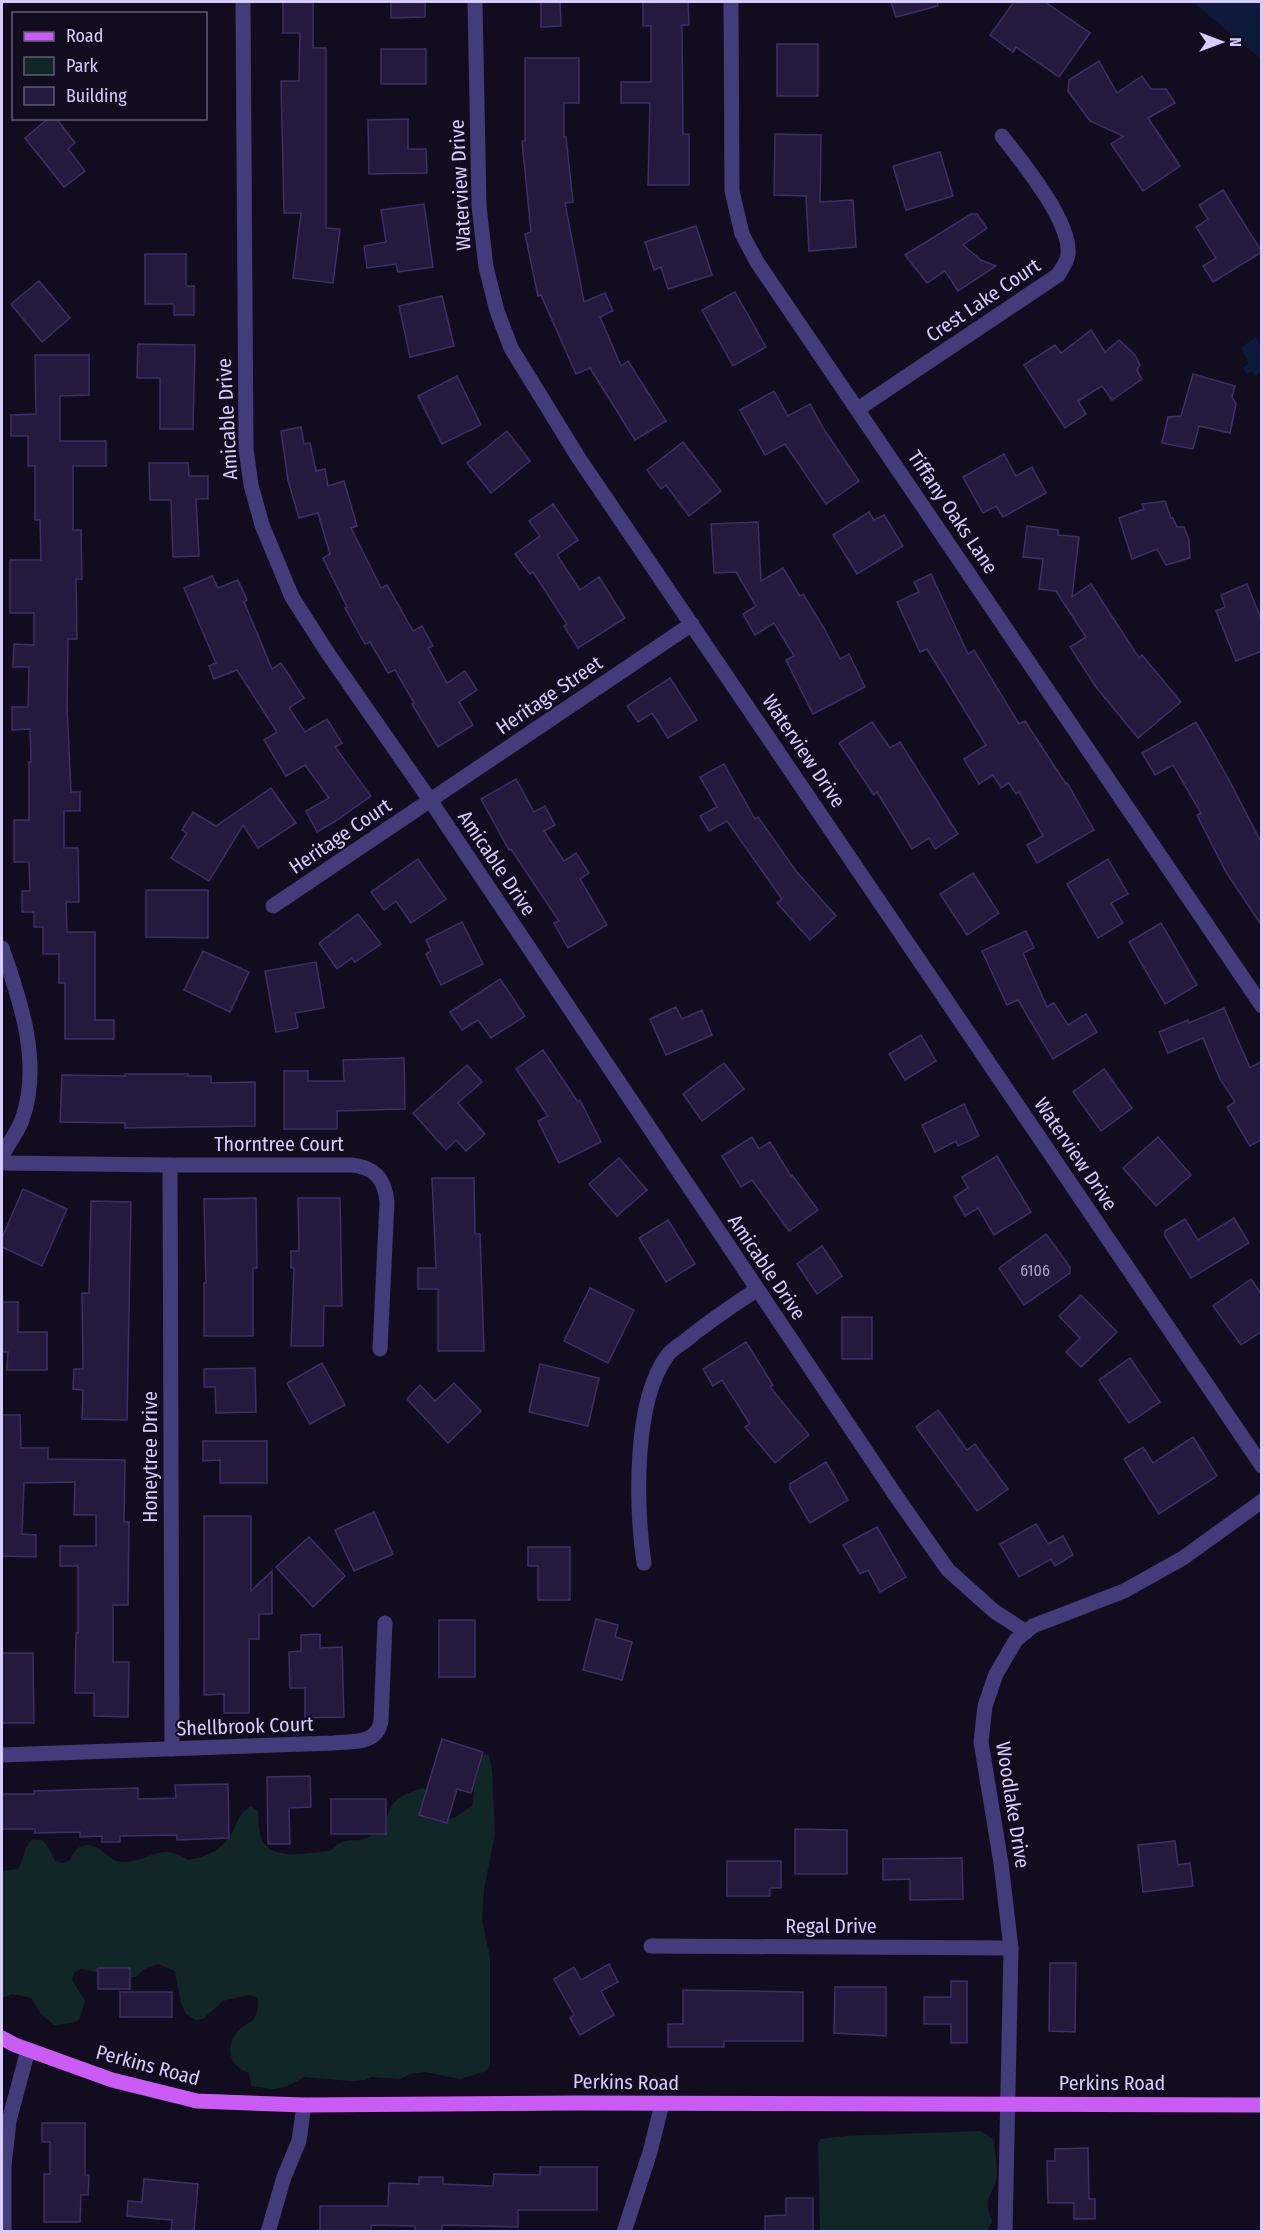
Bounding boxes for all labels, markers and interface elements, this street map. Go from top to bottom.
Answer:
legend [12,12,207,120]
north arrow [1191,12,1251,72]
text: Road [66,25,103,47]
text: N [1226,37,1245,47]
text: Park [66,55,99,77]
text: Building [66,85,127,107]
street label: Waterview Drive [445,119,475,251]
street label: Crest Lake Court [921,253,1045,347]
street label: Amicable Drive [212,358,242,480]
street label: Tiffany Oaks Lane [903,446,1003,578]
street label: Heritage Street [491,650,607,739]
street label: Waterview Drive [757,690,851,812]
street label: Heritage Court [284,793,396,879]
street label: Amicable Drive [453,806,541,920]
street label: Waterview Drive [1029,1093,1123,1215]
street label: Thorntree Court [214,1132,344,1156]
street label: Amicable Drive [723,1210,811,1324]
house number: 6106 [1020,1261,1050,1280]
street label: Honeytree Drive [138,1391,162,1523]
street label: Shellbrook Court [176,1712,314,1740]
street label: Woodlake Drive [991,1740,1035,1870]
street label: Regal Drive [785,1914,877,1938]
street label: Perkins Road [94,2040,202,2090]
street label: Perkins Road [573,2069,679,2095]
street label: Perkins Road [1059,2071,1165,2095]

